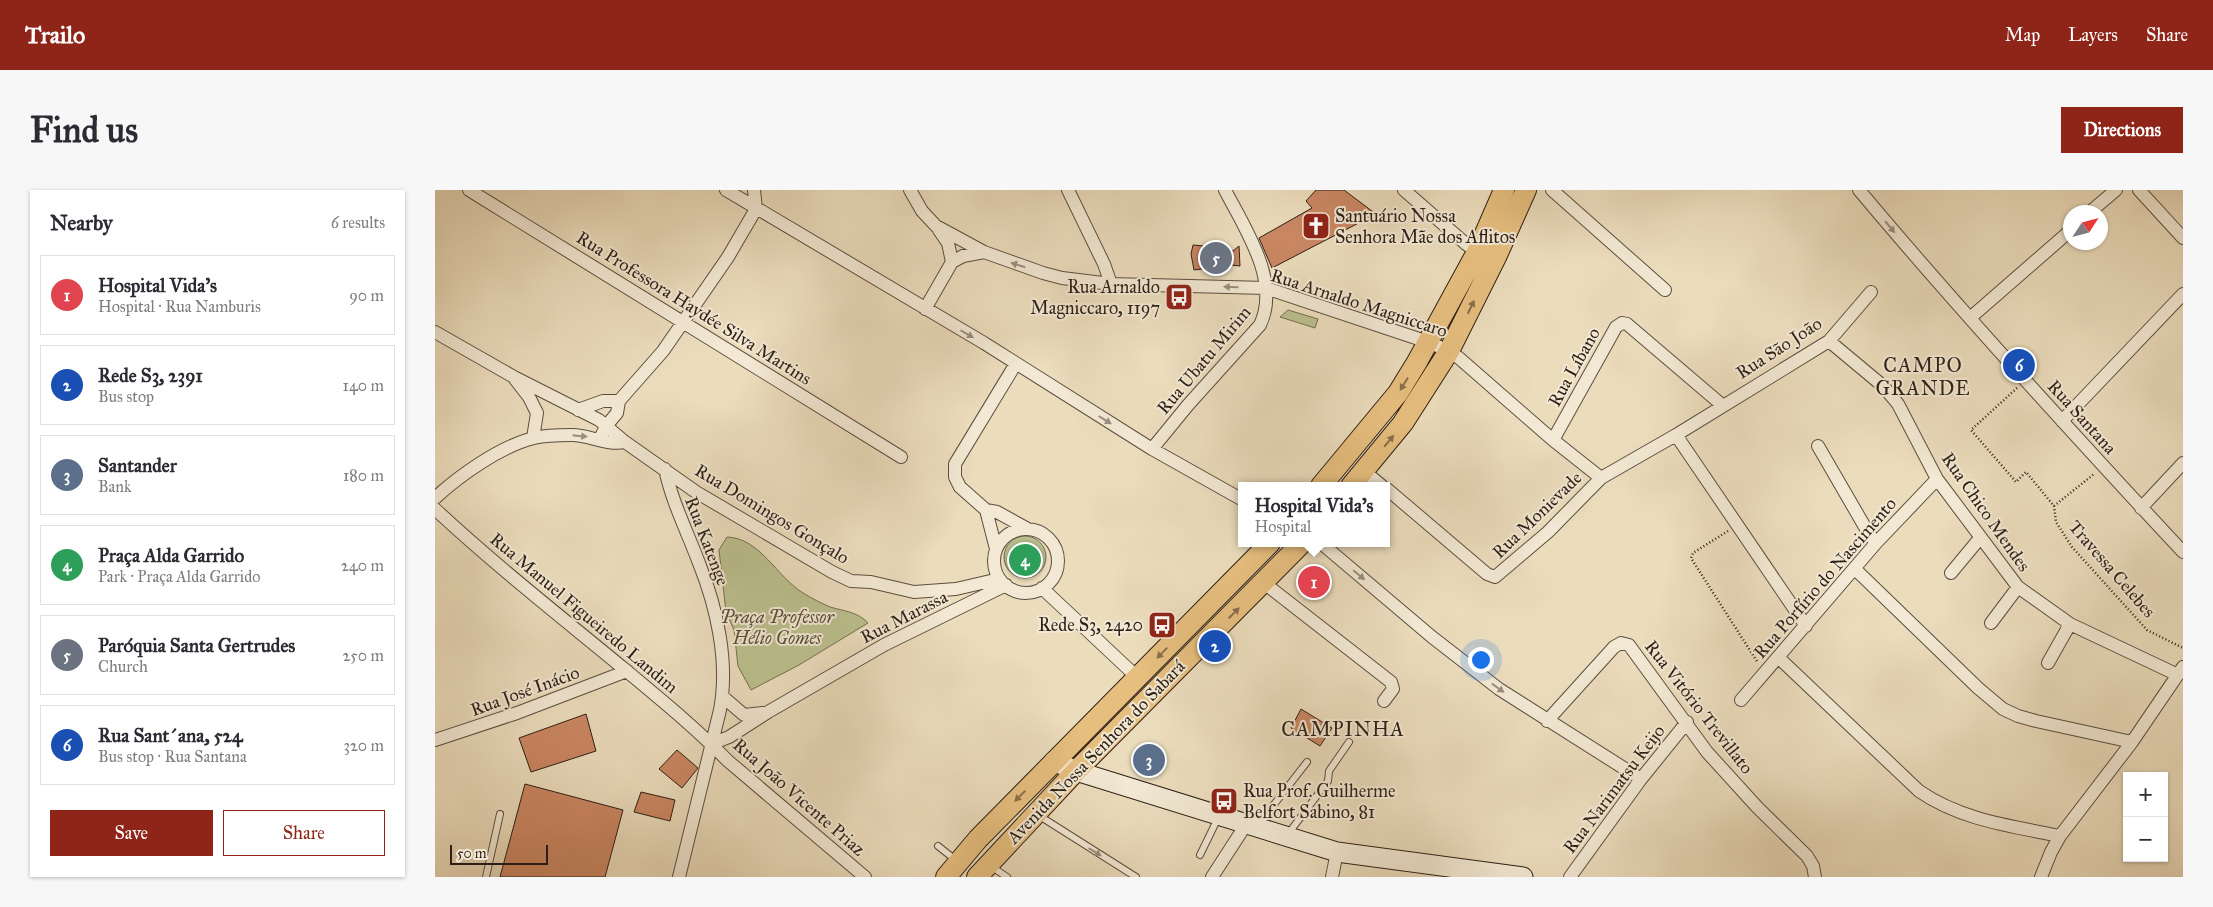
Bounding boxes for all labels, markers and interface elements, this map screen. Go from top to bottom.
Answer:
text: Trailo [25,20,85,50]
text: Map [2005,24,2040,46]
text: Layers [2068,24,2118,46]
text: Share [2146,24,2188,46]
button: Directions [2061,107,2183,153]
text: Find us [30,109,138,152]
place label: Santuário Nossa Senhora Mãe dos Aflitos [1335,205,1515,248]
north arrow [2063,205,2108,250]
text: Nearby [50,210,113,236]
church icon: Santuário Nossa Senhora Mãe dos Aflitos [1301,211,1331,241]
text: 6 results [331,213,385,232]
one-way arrow [1884,221,1896,233]
street label: Rua Professora Haydée Silva Martins [572,226,816,390]
pin: 5 [1200,239,1232,277]
one-way arrow [1011,261,1026,268]
street label: Rua Arnaldo Magniccaro [1268,264,1450,343]
text: Hospital Vida's [98,274,217,297]
place label: Rua Arnaldo Magniccaro, 1197 [1030,276,1160,320]
bus stop icon: Rua Arnaldo Magniccaro, 1197 [1164,282,1194,312]
one-way arrow [1223,283,1239,291]
text: 1 [64,286,70,305]
text: 90 m [349,286,384,305]
text: Hospital · Rua Namburis [98,297,261,316]
one-way arrow [1467,300,1475,315]
street label: Rua Ubatu Mirim [1152,301,1256,419]
street label: Rua São João [1732,312,1826,385]
street label: Rua Líbano [1543,324,1605,410]
one-way arrow [960,329,973,338]
pin: 6 [2003,346,2035,384]
district label: CAMPO GRANDE [1876,353,1970,400]
text: Rede S3, 2391 [98,364,203,387]
street label: Rua Santana [2043,375,2121,459]
text: 2 [63,376,71,395]
text: 140 m [343,376,384,395]
one-way arrow [1399,378,1408,391]
text: Bus stop [98,387,154,406]
one-way arrow [1098,415,1111,424]
one-way arrow [572,432,588,440]
one-way arrow [1383,435,1394,448]
street label: Rua Chico Mendes [1937,448,2035,576]
text: Santander [98,454,177,477]
street label: Rua Domingos Gonçalo [690,459,853,570]
text: 3 [64,466,70,485]
text: 180 m [343,466,384,485]
street label: Rua Monievade [1488,467,1586,563]
text: Bank [98,477,131,496]
popup [1238,482,1390,547]
street label: Rua Katenge [679,493,734,589]
street label: Rua Porfírio do Nascimento [1749,493,1901,663]
text: Hospital Vida's [1255,494,1373,517]
street label: Travessa Celebes [2064,516,2160,622]
text: Hospital [1255,517,1311,536]
street label: Rua Manuel Figueiredo Landim [485,528,682,699]
pin: 4 [1009,541,1041,579]
text: Praça Alda Garrido [98,544,244,567]
text: 4 [63,556,71,575]
text: 240 m [341,556,384,575]
pin: 1 [1298,563,1330,601]
text: Park · Praça Alda Garrido [98,567,260,586]
one-way arrow [1352,569,1365,580]
street label: Rua Marassa [857,585,952,648]
park label: Praça Professor Hélio Gomes [720,606,835,649]
one-way arrow [1228,607,1240,619]
bus stop icon: Rede S3, 2420 [1147,610,1177,640]
place label: Rede S3, 2420 [1038,614,1143,636]
pin: 2 [1199,627,1231,665]
text: Paróquia Santa Gertrudes [98,634,295,657]
street label: Rua Vitório Trevillato [1640,636,1758,778]
text: 5 [63,646,71,665]
text: 250 m [343,646,384,665]
one-way arrow [1157,647,1169,659]
your location [1468,647,1494,673]
street label: Avenida Nossa Senhora do Sabará [1002,655,1190,849]
text: Church [98,657,148,676]
street label: Rua José Inácio [468,661,583,722]
one-way arrow [1491,683,1505,693]
district label: CAMPINHA [1281,717,1405,741]
street label: Rua Narimatsu Keijo [1558,720,1670,858]
text: Rua Sant´ana, 524 [98,724,242,747]
street label: Rua João Vicente Priaz [728,734,870,861]
text: 6 [63,736,71,755]
text: 320 m [344,736,384,755]
pin: 3 [1133,741,1165,779]
text: Bus stop · Rua Santana [98,747,247,766]
map controls [2123,772,2168,862]
button: + [2123,772,2168,817]
place label: Rua Prof. Guilherme Belfort Sabino, 81 [1243,780,1396,823]
bus stop icon: Rua Prof. Guilherme Belfort Sabino, 81 [1209,786,1239,816]
one-way arrow [1014,790,1026,802]
button: Save [50,810,213,856]
button: Share [223,810,385,856]
button: − [2123,817,2168,862]
scale bar [450,842,547,865]
text: 50 m [457,845,486,862]
one-way arrow [1088,847,1101,856]

